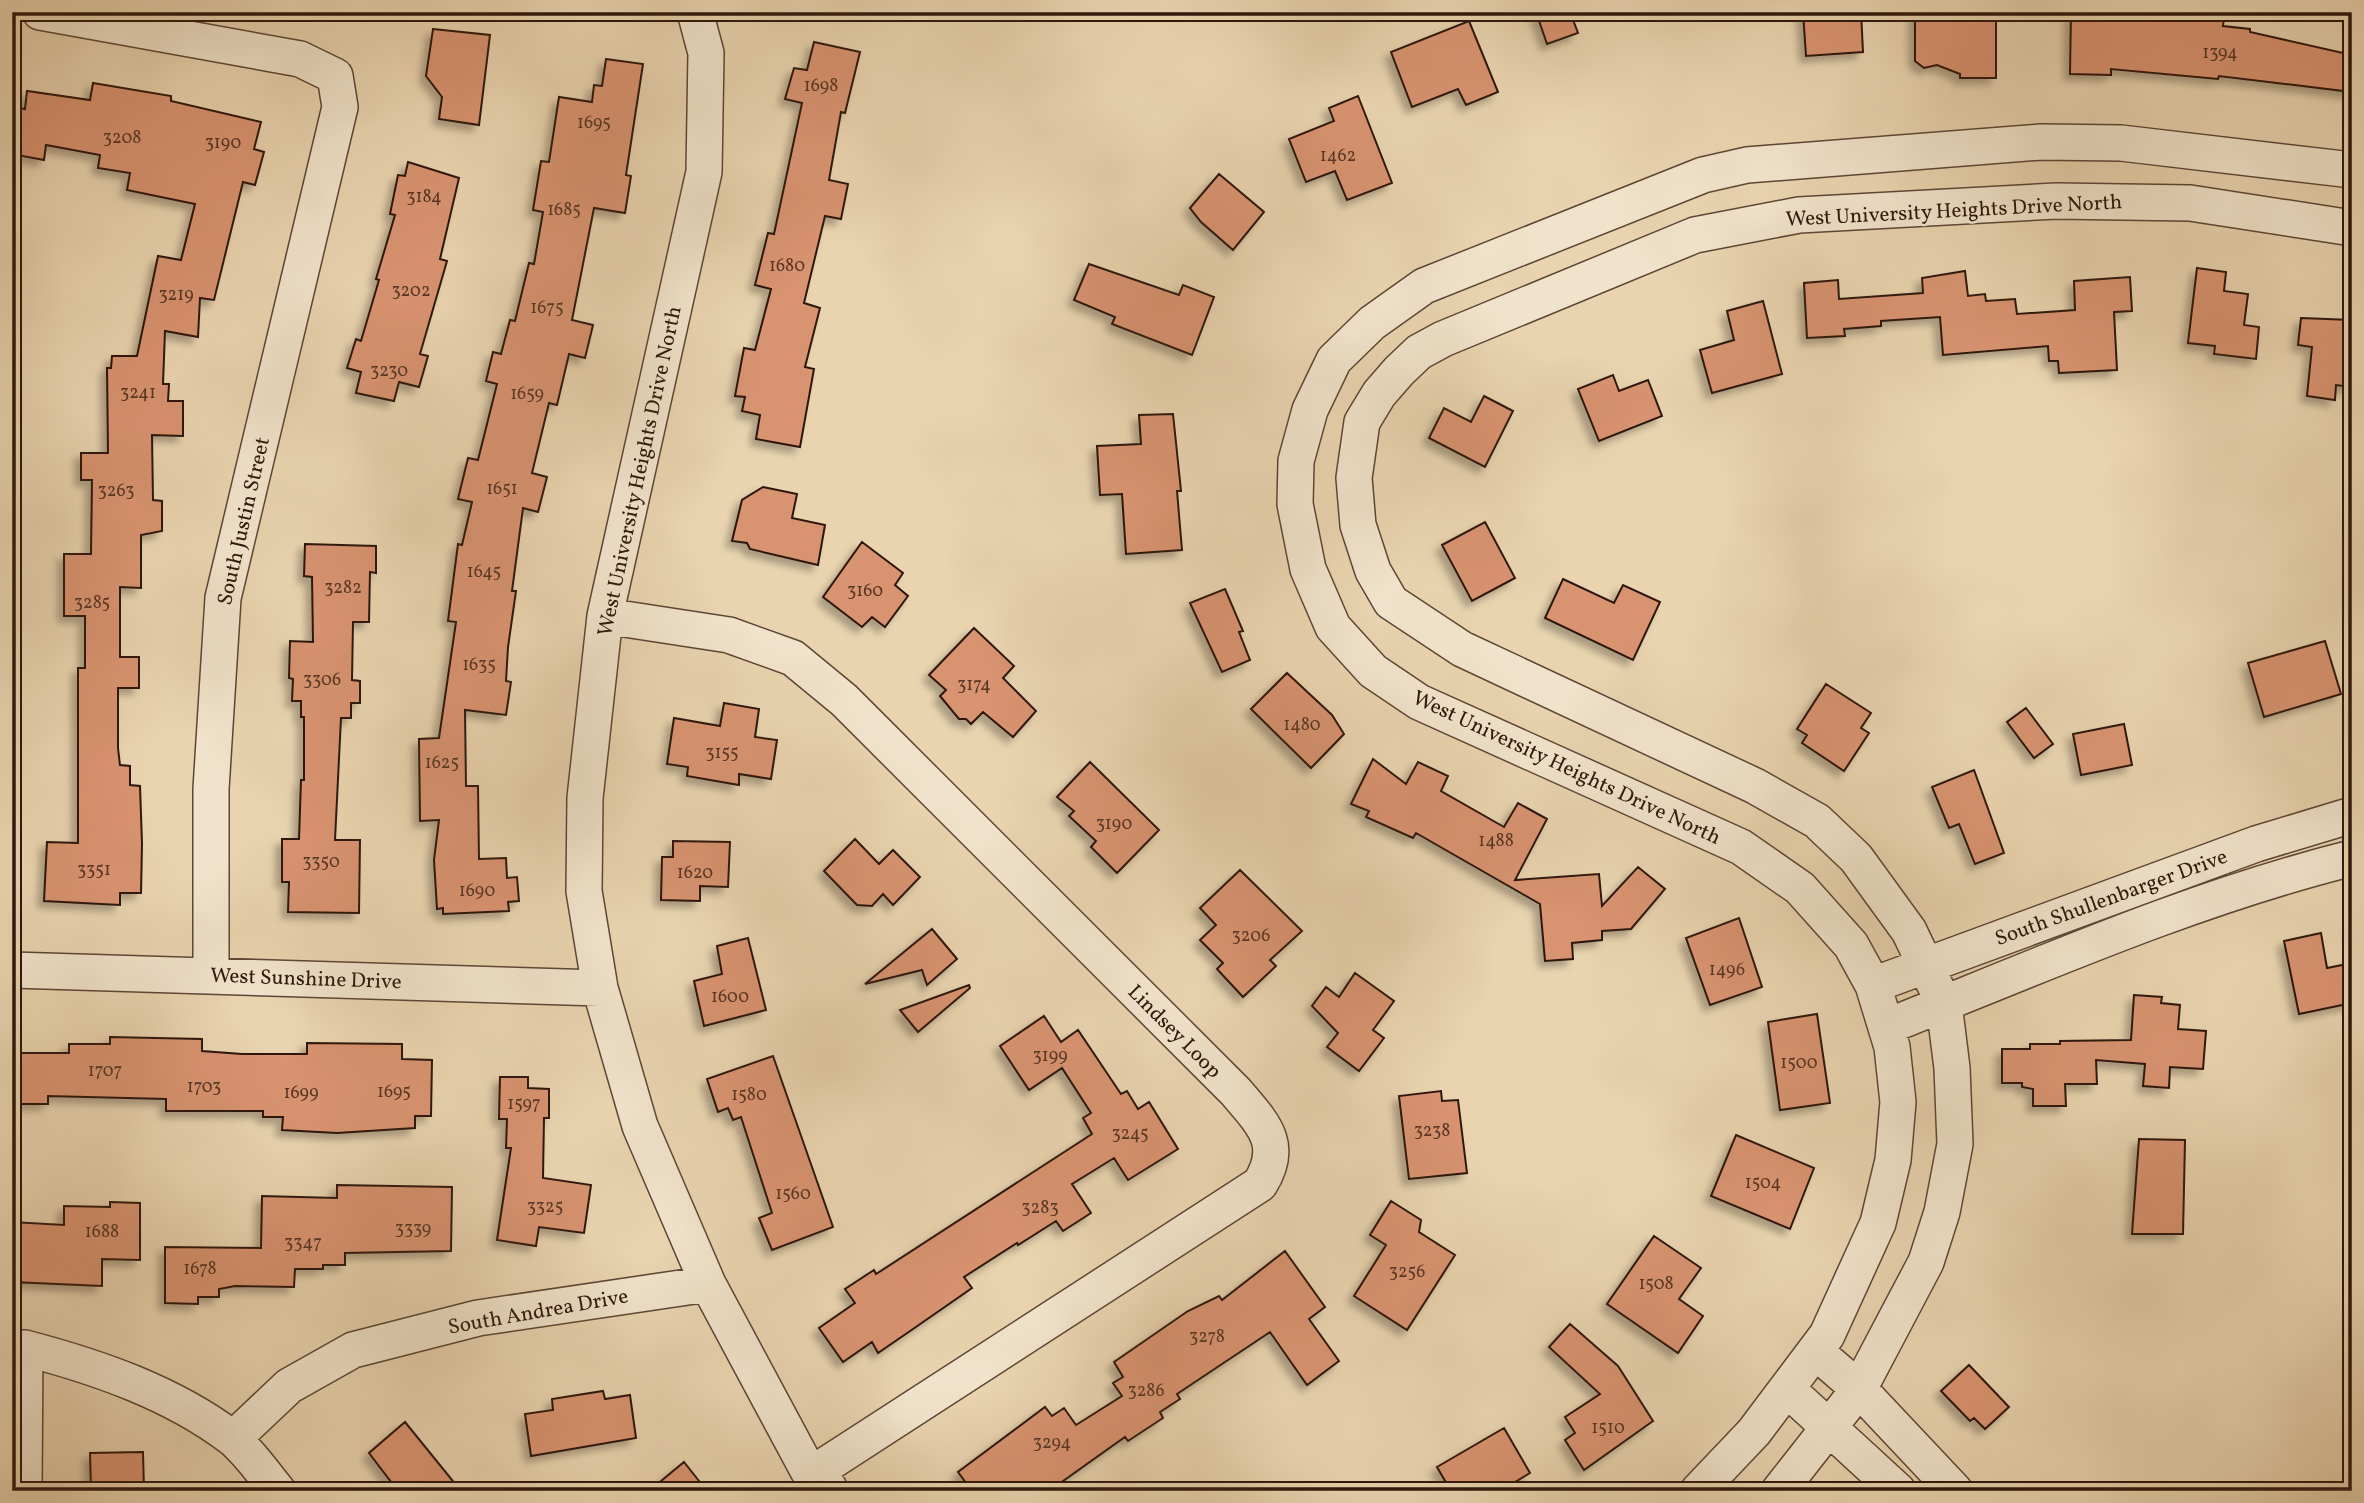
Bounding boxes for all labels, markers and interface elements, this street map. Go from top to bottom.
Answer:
house number: 1394 [2202,41,2238,66]
house number: 1698 [804,74,838,99]
house number: 1695 [577,111,611,136]
house number: 3208 [103,126,141,151]
house number: 3190 [205,131,242,156]
house number: 1462 [1320,144,1356,169]
house number: 3184 [406,185,442,210]
street label: West University Heights Drive North [1785,188,2123,235]
house number: 1685 [547,198,581,223]
house number: 1680 [769,254,805,279]
house number: 3202 [391,279,431,304]
house number: 3219 [158,283,194,308]
house number: 1675 [530,296,564,321]
street label: West University Heights Drive North [591,303,690,639]
house number: 3230 [370,359,408,384]
house number: 3241 [120,381,156,406]
house number: 1659 [510,382,544,407]
street label: South Justin Street [211,434,278,608]
house number: 1651 [486,477,518,502]
house number: 3263 [97,479,135,504]
house number: 1645 [467,560,501,585]
house number: 3282 [324,576,362,601]
house number: 3160 [847,579,883,604]
house number: 3285 [74,591,110,616]
house number: 1635 [462,653,496,678]
house number: 3306 [303,668,341,693]
house number: 3174 [957,673,991,698]
street label: West University Heights Drive North [1408,684,1725,853]
house number: 1480 [1283,713,1321,738]
house number: 3155 [705,741,739,766]
house number: 1625 [425,751,459,776]
house number: 3190 [1096,812,1133,837]
house number: 1488 [1478,829,1514,854]
street label: South Shullenbarger Drive [1991,843,2232,954]
house number: 3350 [302,850,340,875]
house number: 3351 [77,858,111,883]
house number: 1620 [677,861,713,886]
house number: 1690 [459,879,495,904]
house number: 3206 [1232,924,1270,949]
house number: 1496 [1709,958,1745,983]
street label: West Sunshine Drive [210,962,402,997]
street label: Lindsey Loop [1120,979,1227,1086]
house number: 1600 [711,985,749,1010]
house number: 3199 [1032,1044,1068,1069]
house number: 1500 [1780,1051,1818,1076]
house number: 1707 [88,1059,122,1084]
house number: 1703 [187,1075,221,1100]
house number: 1695 [377,1080,411,1105]
house number: 1699 [284,1081,318,1106]
house number: 1580 [731,1083,767,1108]
house number: 1597 [507,1092,541,1117]
house number: 3238 [1414,1119,1450,1144]
house number: 3245 [1111,1122,1149,1147]
house number: 1504 [1745,1171,1781,1196]
house number: 1560 [775,1182,811,1207]
house number: 3325 [527,1195,563,1220]
house number: 3283 [1021,1196,1059,1221]
house number: 3339 [395,1217,431,1242]
house number: 1688 [85,1220,119,1245]
house number: 3347 [284,1231,322,1256]
house number: 1678 [183,1257,217,1282]
house number: 3256 [1389,1260,1425,1285]
house number: 1508 [1638,1272,1674,1297]
street label: South Andrea Drive [446,1282,631,1343]
house number: 3278 [1189,1325,1225,1350]
house number: 3286 [1127,1379,1165,1404]
house number: 1510 [1591,1416,1625,1441]
house number: 3294 [1033,1431,1071,1456]

